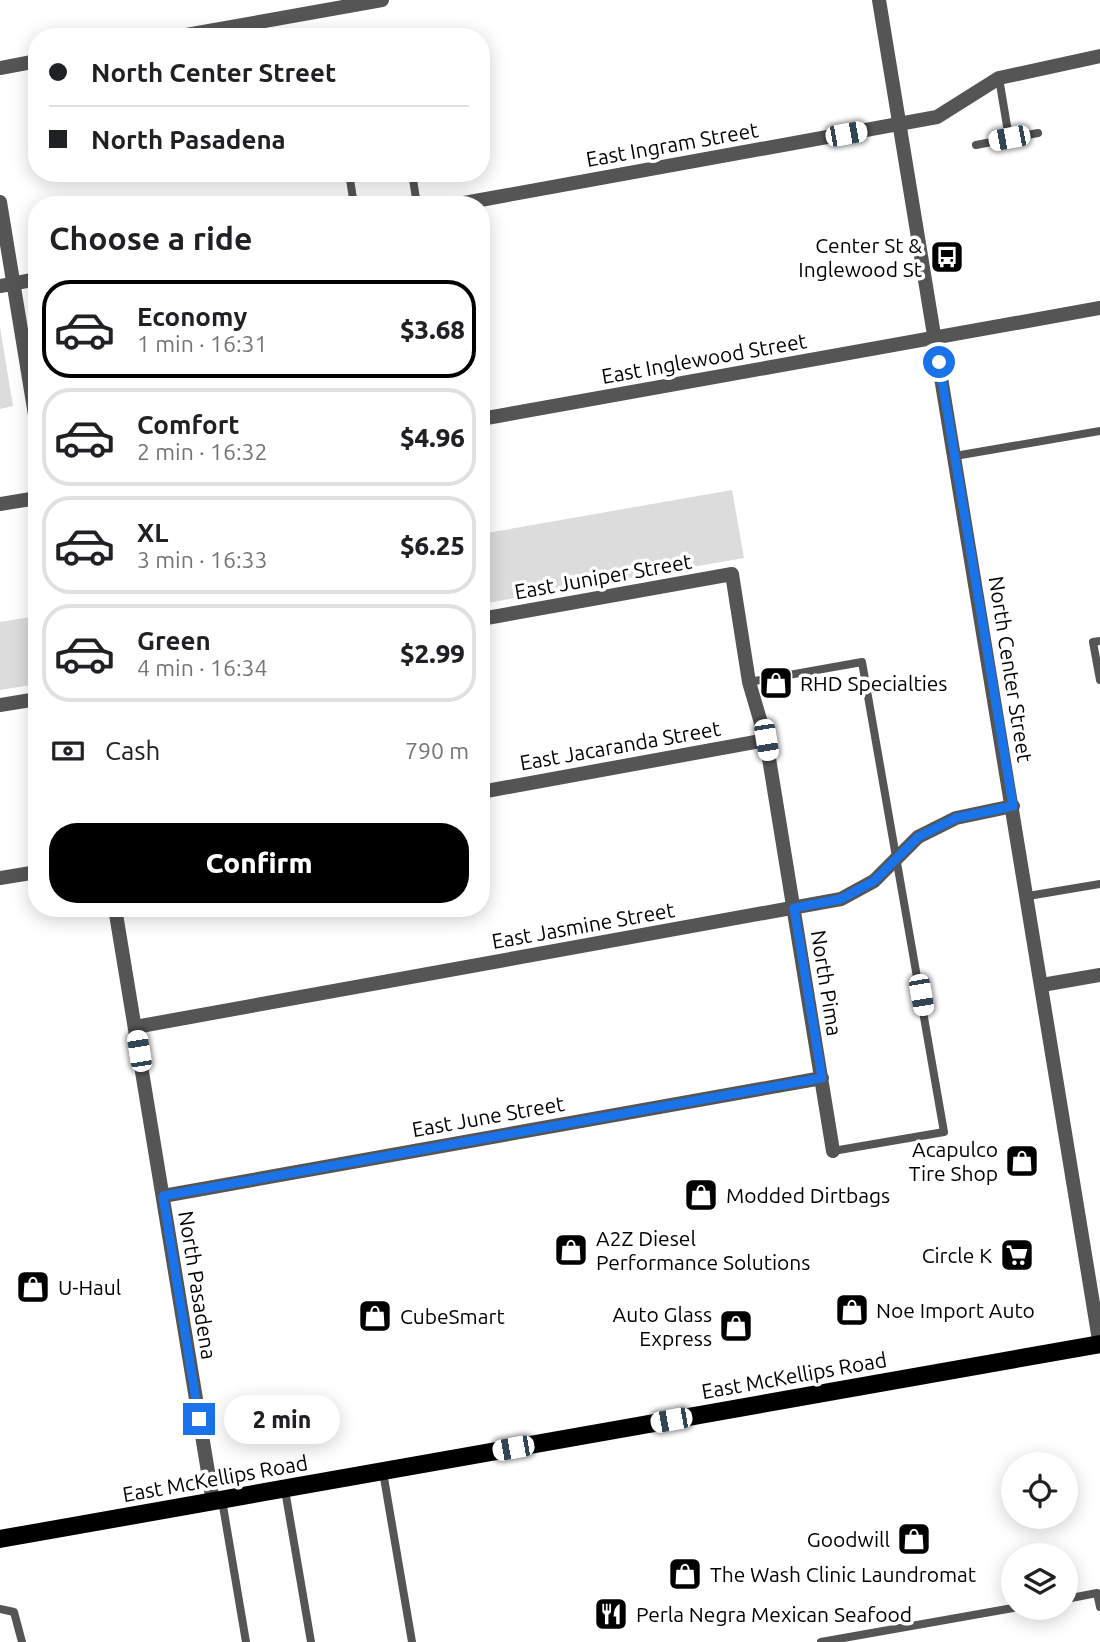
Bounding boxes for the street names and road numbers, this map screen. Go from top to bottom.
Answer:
street label: East Ingram Street [584,117,760,171]
street label: East Inglewood Street [600,328,808,388]
street label: East Juniper Street [513,549,693,603]
street label: North Center Street [984,574,1038,764]
street label: East Jacaranda Street [518,716,722,774]
street label: East Jasmine Street [490,897,676,953]
street label: North Pima [807,928,847,1038]
street label: East June Street [410,1091,566,1141]
street label: North Pasadena [174,1209,222,1361]
street label: East McKellips Road [700,1347,888,1403]
street label: East McKellips Road [121,1450,309,1506]

